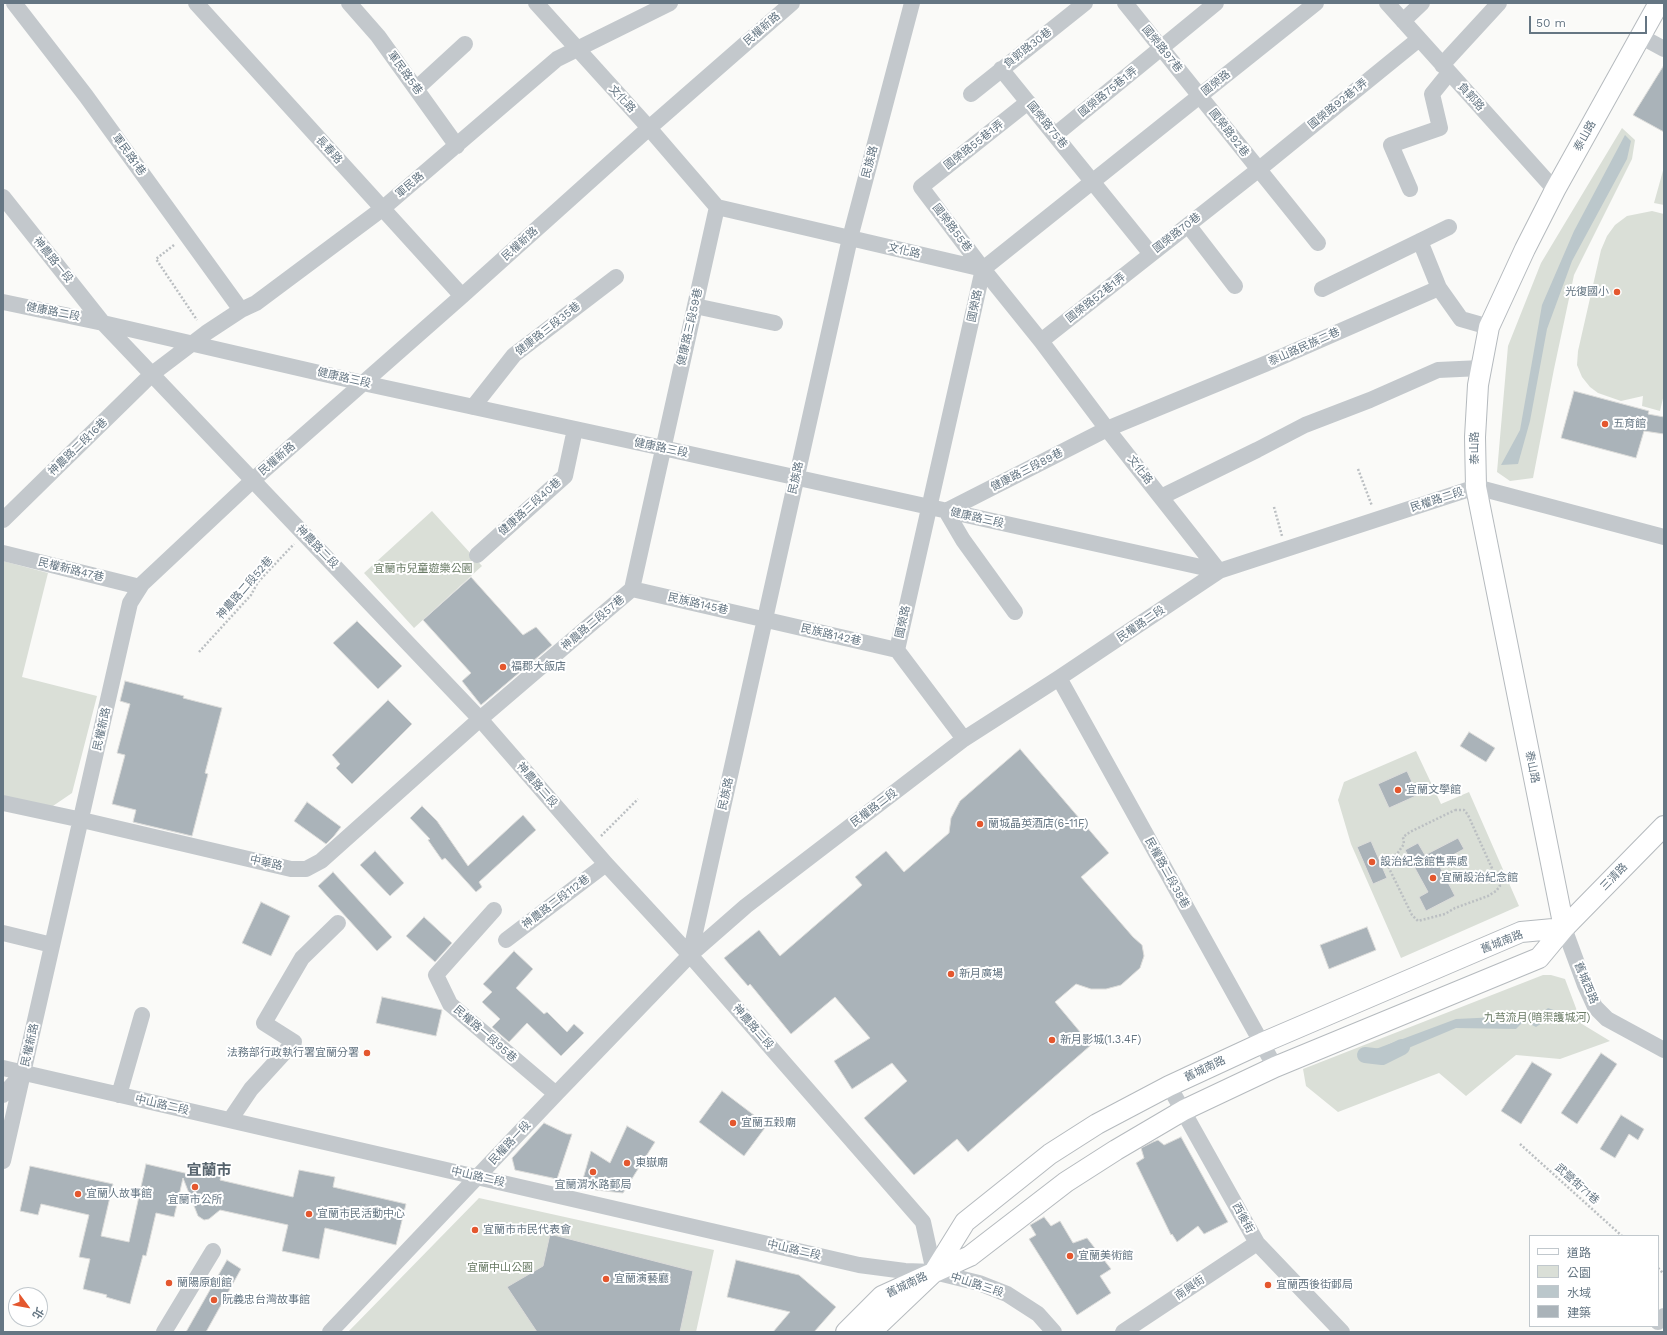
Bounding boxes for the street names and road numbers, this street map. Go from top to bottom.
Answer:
street label: 民權新路 [741,10,783,48]
street label: 國榮路97巷 [1139,23,1185,75]
street label: 負郭路30巷 [1001,25,1055,71]
street label: 軍民路5巷 [385,49,425,97]
street label: 國榮路75巷1弄 [1076,64,1140,120]
street label: 國榮路 [1199,68,1233,98]
street label: 國榮路92巷1弄 [1306,76,1370,132]
street label: 負郭路 [1455,80,1487,114]
street label: 文化路 [606,82,638,116]
street label: 國榮路75巷 [1024,99,1070,151]
street label: 國榮路92巷 [1206,106,1252,160]
street label: 國榮路55巷1弄 [942,118,1006,172]
street label: 泰山路 [1571,118,1599,154]
street label: 軍民路1巷 [109,132,149,178]
street label: 長春路 [313,133,345,167]
street label: 民族路 [859,144,881,180]
street label: 軍民路 [393,169,427,201]
street label: 國榮路55巷 [930,201,974,255]
street label: 國榮路70巷 [1151,210,1203,256]
street label: 民權新路 [499,224,541,264]
street label: 神農路一段 [31,234,75,286]
street label: 文化路 [886,241,922,261]
street label: 國榮路52巷1弄 [1064,271,1128,325]
street label: 健康路三段59巷 [675,287,705,367]
street label: 國榮路 [965,288,985,324]
street label: 健康路二段 [25,300,81,324]
street label: 健康路三段35巷 [513,300,583,358]
street label: 泰山路民族二巷 [1266,325,1342,369]
street label: 健康路三段 [316,365,372,391]
street label: 神農路二段16巷 [46,416,110,478]
street label: 泰山路 [1468,432,1482,464]
street label: 健康路三段 [633,436,689,460]
street label: 民權新路 [256,440,298,478]
street label: 健康路三段89巷 [989,446,1065,494]
street label: 文化路 [1125,453,1155,487]
street label: 民族路 [786,460,806,496]
street label: 健康路三段40巷 [496,475,564,539]
street label: 民權路二段 [1409,485,1465,515]
street label: 健康路三段 [949,505,1005,531]
street label: 神農路二段 [293,523,341,571]
street label: 神農路二段52巷 [214,554,276,622]
street label: 民權新路47巷 [37,555,105,585]
street label: 民族路145巷 [667,591,729,617]
street label: 神農路二段57巷 [559,593,627,653]
street label: 民權路二段 [1115,603,1167,645]
street label: 國榮路 [893,604,913,640]
street label: 民族路142巷 [800,622,862,648]
street label: 民權新路 [91,706,113,752]
street label: 泰山路 [1522,750,1542,784]
street label: 神農路二段 [514,760,560,810]
street label: 民族路 [716,776,736,812]
street label: 民權路二段 [848,786,900,830]
street label: 民權路二段38巷 [1142,835,1192,911]
street label: 中華路 [248,853,284,873]
street label: 三清路 [1598,861,1630,893]
street label: 神農路二段112巷 [520,872,592,932]
street label: 舊城南路 [1479,928,1525,956]
street label: 舊城西路 [1571,960,1601,1006]
street label: 神農路二段 [730,1002,776,1052]
street label: 民權路一段95巷 [451,1003,519,1065]
street label: 民權新路 [19,1022,41,1068]
street label: 舊城南路 [1182,1054,1228,1084]
street label: 中山路二段 [134,1092,190,1118]
street label: 民權路一段 [486,1118,534,1168]
street label: 武營街71巷 [1552,1161,1602,1207]
street label: 中山路二段 [450,1164,506,1190]
street label: 西後街 [1229,1200,1257,1236]
street label: 中山路二段 [766,1237,822,1263]
street label: 舊城南路 [884,1270,930,1300]
street label: 中山路三段 [949,1270,1005,1300]
street label: 南興街 [1173,1273,1207,1303]

